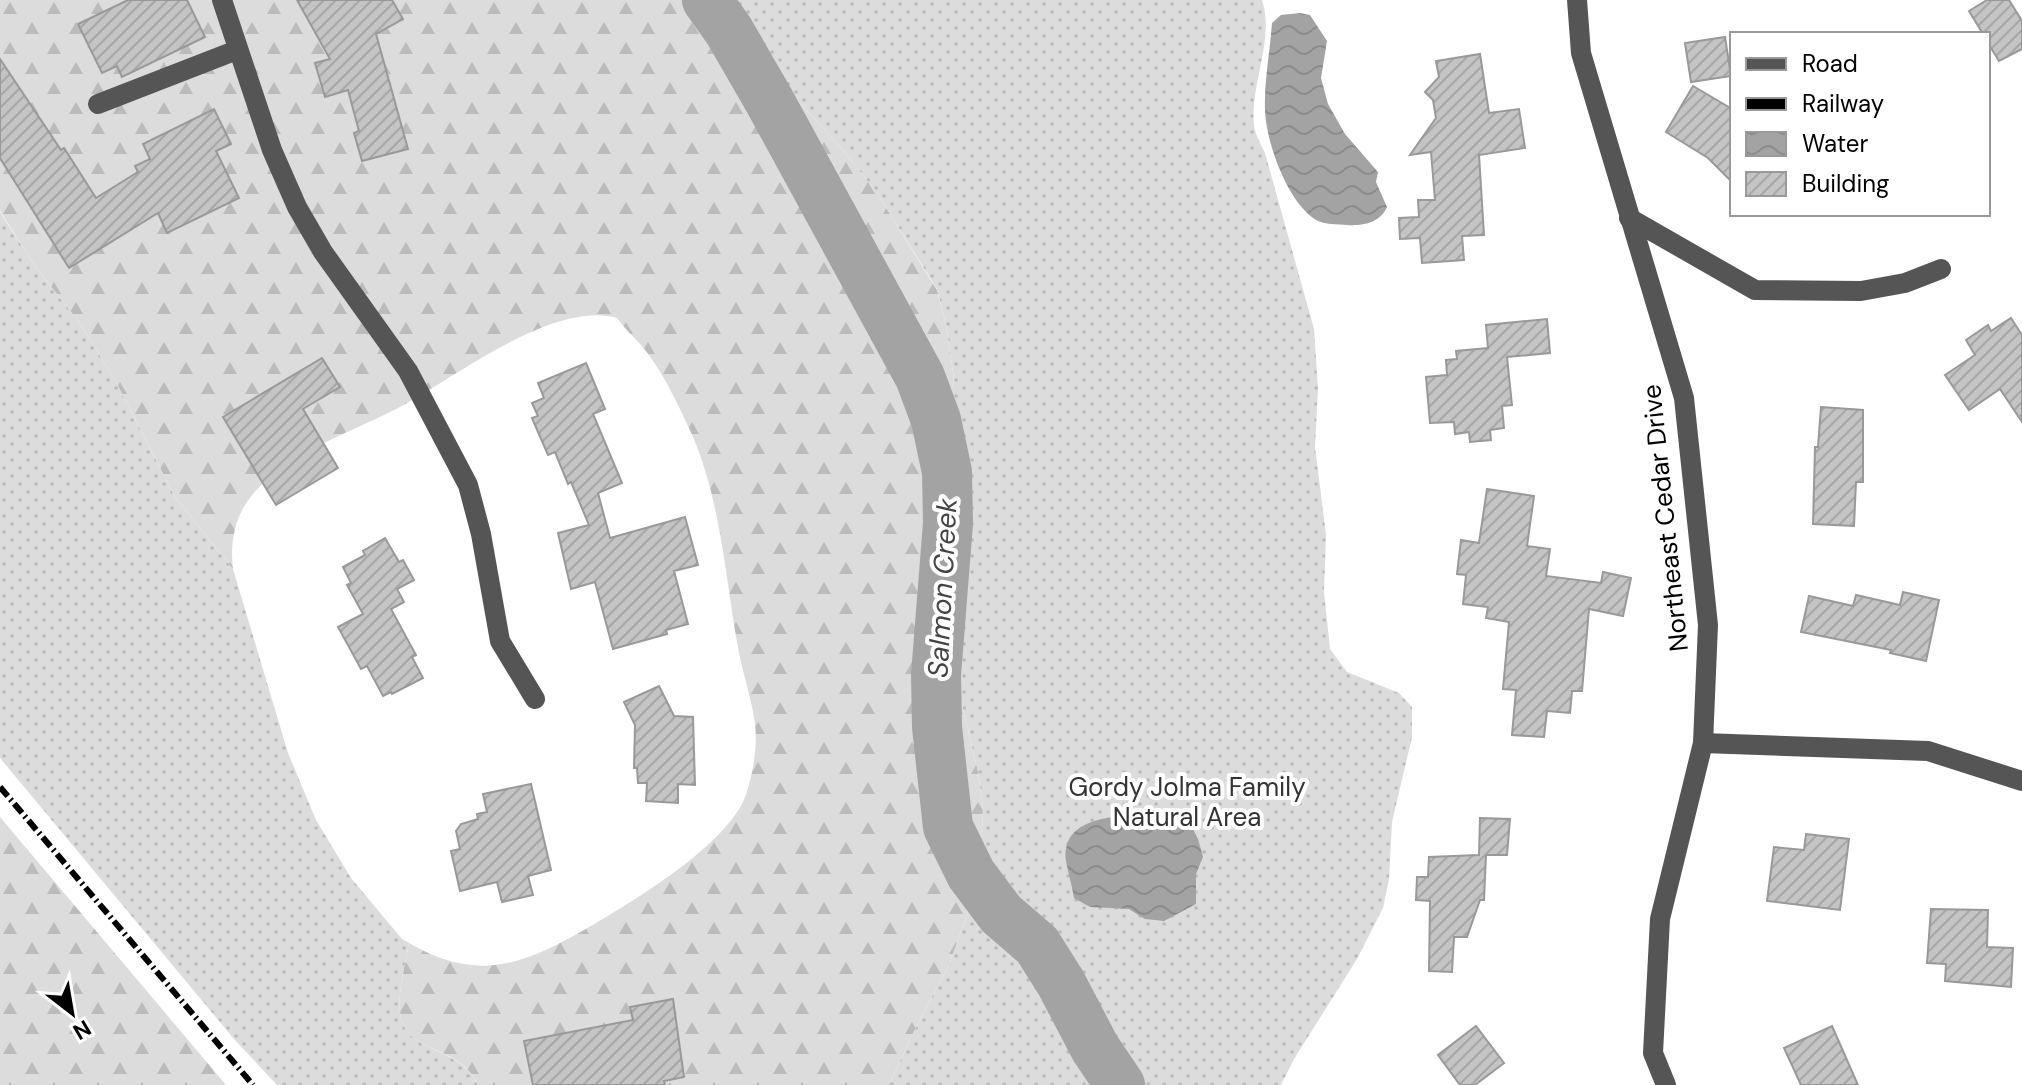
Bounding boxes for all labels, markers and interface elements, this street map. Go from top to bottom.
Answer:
legend [1730,32,1990,216]
text: Road [1802,48,1858,79]
text: Railway [1802,88,1884,119]
text: Water [1802,128,1868,159]
text: Building [1802,168,1889,199]
street label: Northeast Cedar Drive [1634,383,1696,653]
water label: Salmon Creek [919,497,966,679]
park label: Gordy Jolma Family Natural Area [1068,770,1306,834]
north arrow [32,973,112,1053]
text: N [68,1013,96,1046]

